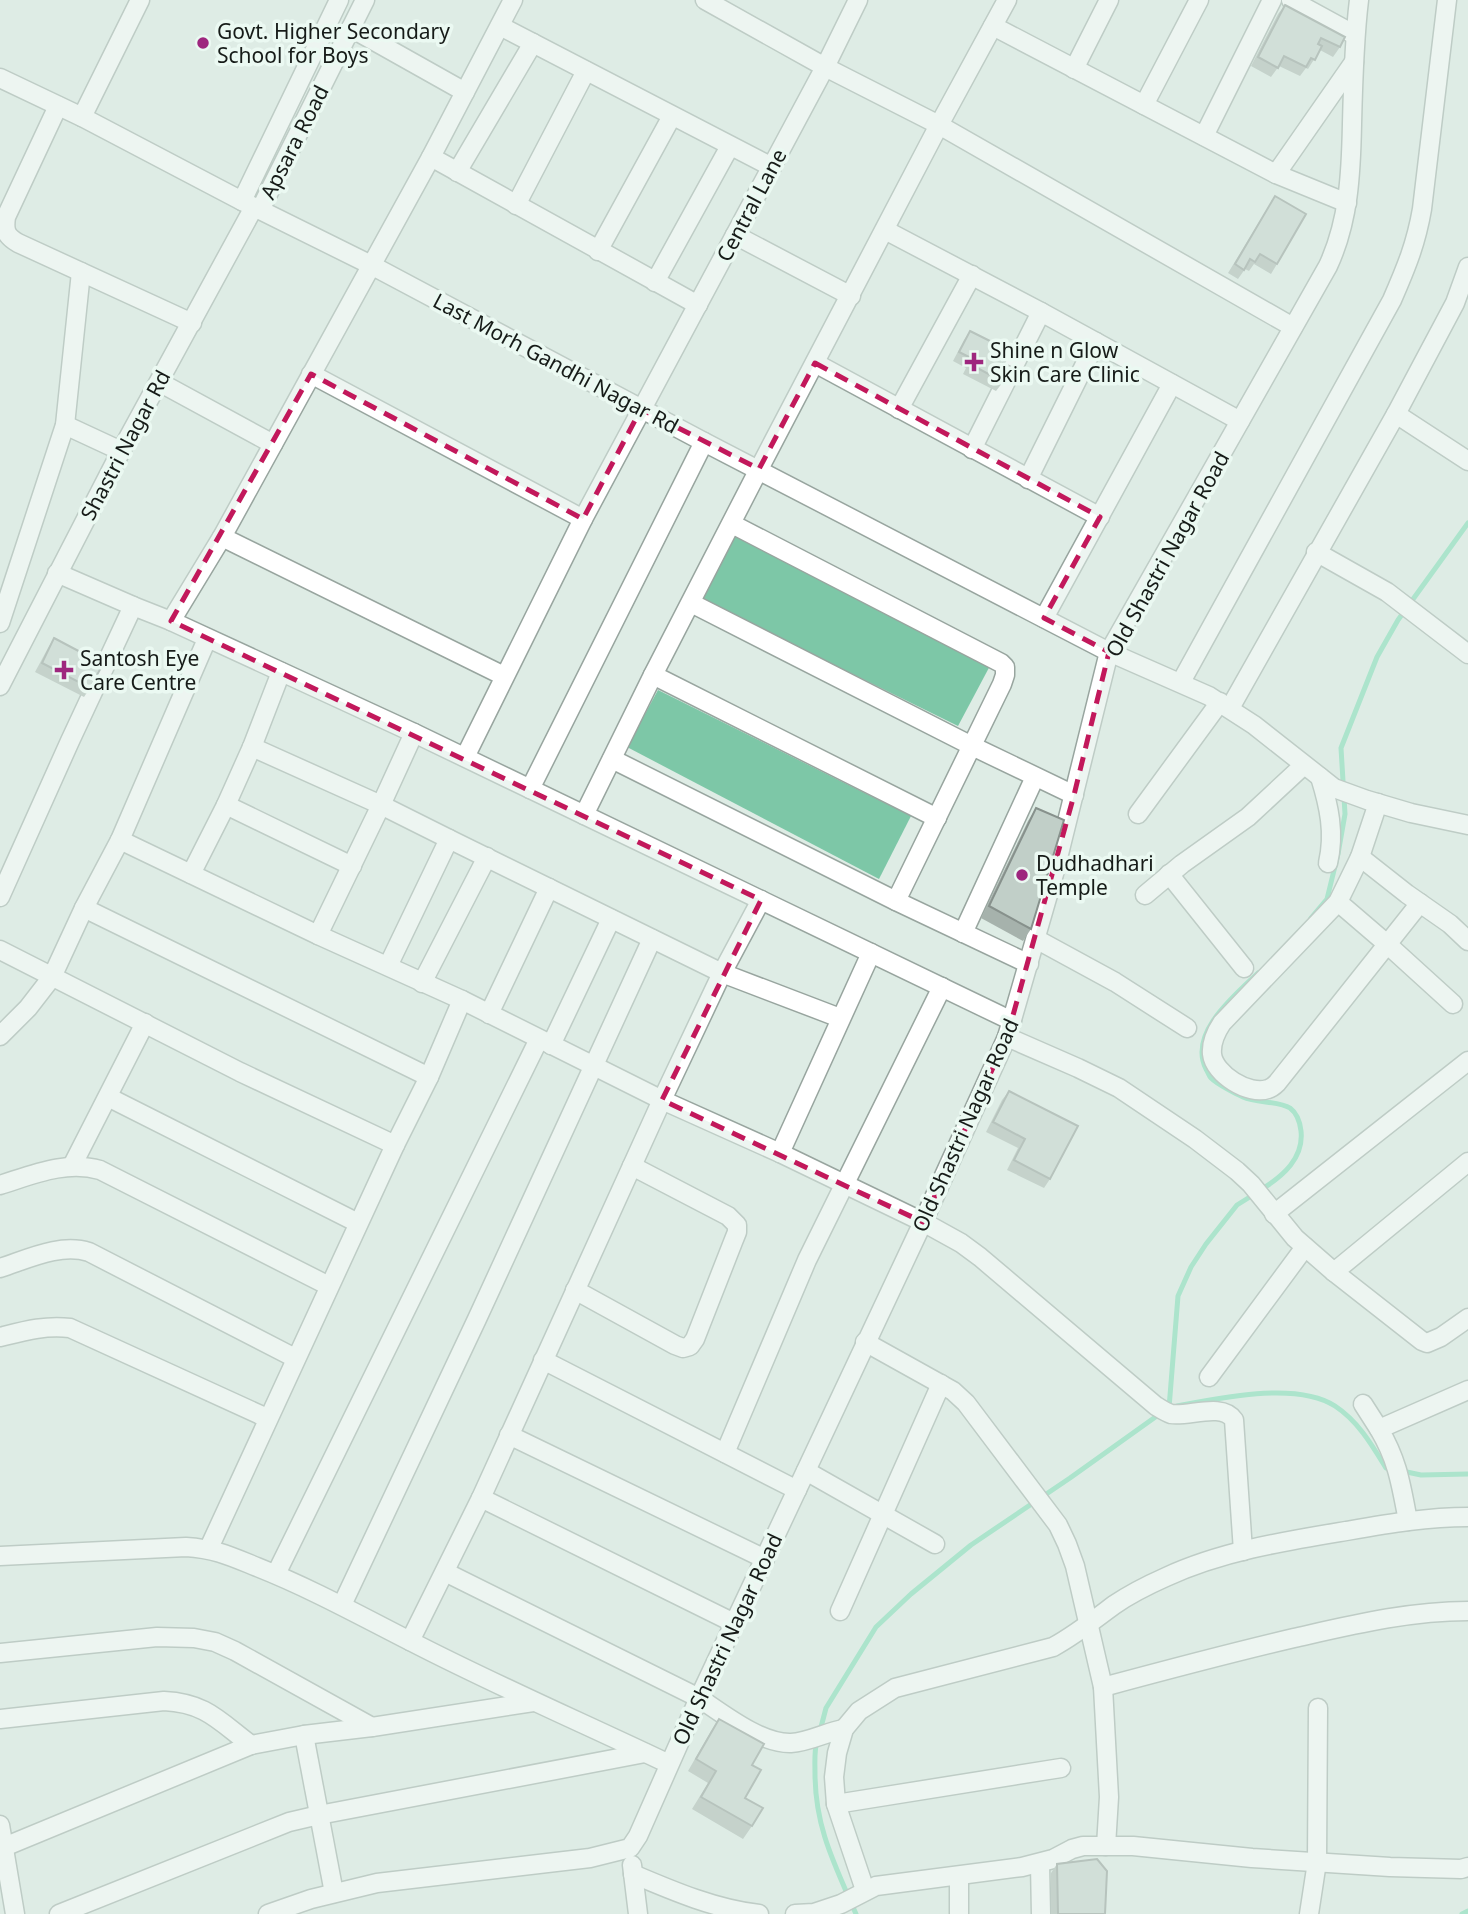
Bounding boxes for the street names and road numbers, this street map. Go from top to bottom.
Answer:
street label: Apsara Road [253,80,335,204]
street label: Central Lane [709,144,793,266]
street label: Last Morh Gandhi Nagar Rd [428,286,684,440]
street label: Shastri Nagar Rd [74,365,176,525]
street label: Old Shastri Nagar Road [1099,446,1235,662]
street label: Old Shastri Nagar Road [905,1014,1025,1236]
street label: Old Shastri Nagar Road [666,1529,788,1749]

